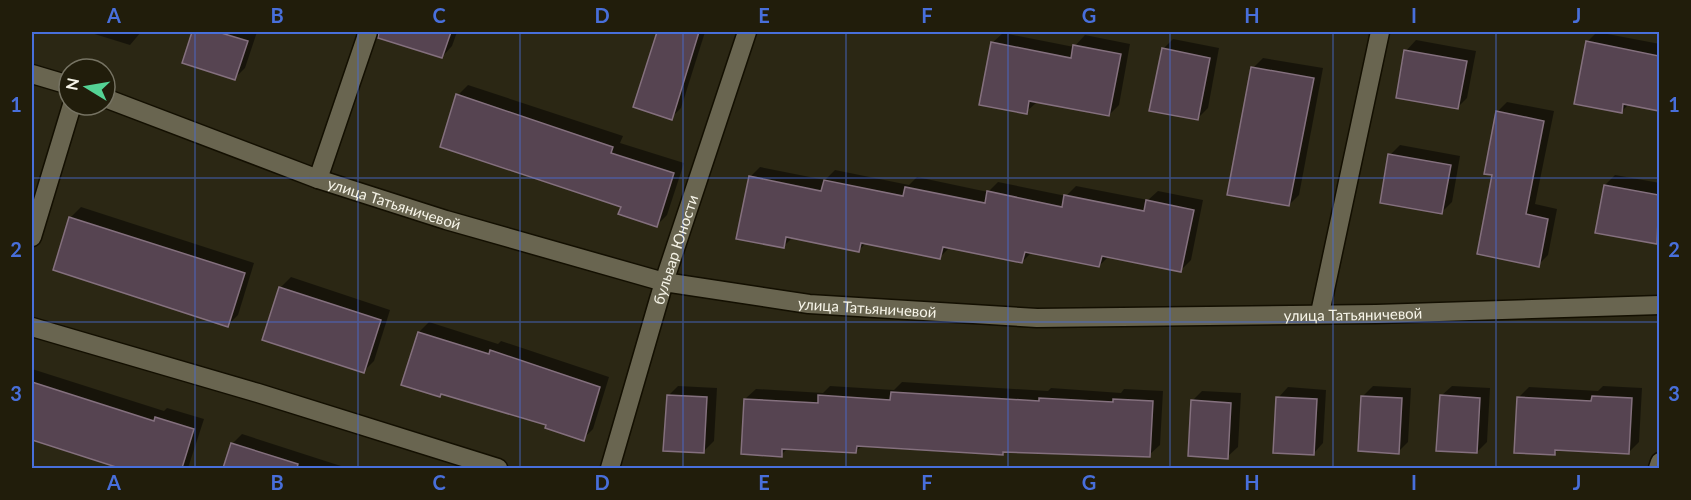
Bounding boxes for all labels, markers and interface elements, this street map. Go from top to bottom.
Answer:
text: A [106,3,121,27]
text: B [270,3,284,27]
text: C [432,3,446,27]
text: D [594,3,610,27]
text: E [758,3,770,27]
text: F [921,3,933,27]
text: G [1082,3,1096,27]
text: H [1244,3,1260,27]
text: I [1411,3,1417,27]
text: J [1573,3,1581,27]
north arrow [57,57,117,117]
text: N [61,76,82,92]
text: 1 [10,92,22,116]
text: 1 [1668,92,1680,116]
street label: улица Татьяничевой [325,174,463,233]
street label: бульвар Юности [649,192,701,307]
text: 2 [10,237,22,261]
text: 2 [1668,237,1680,261]
street label: улица Татьяничевой [797,293,937,321]
street label: улица Татьяничевой [1283,304,1423,324]
text: 3 [10,381,22,405]
text: 3 [1668,381,1680,405]
text: A [106,470,121,494]
text: B [270,470,284,494]
text: C [432,470,446,494]
text: D [594,470,610,494]
text: E [758,470,770,494]
text: F [921,470,933,494]
text: G [1082,470,1096,494]
text: H [1244,470,1260,494]
text: I [1411,470,1417,494]
text: J [1573,470,1581,494]

